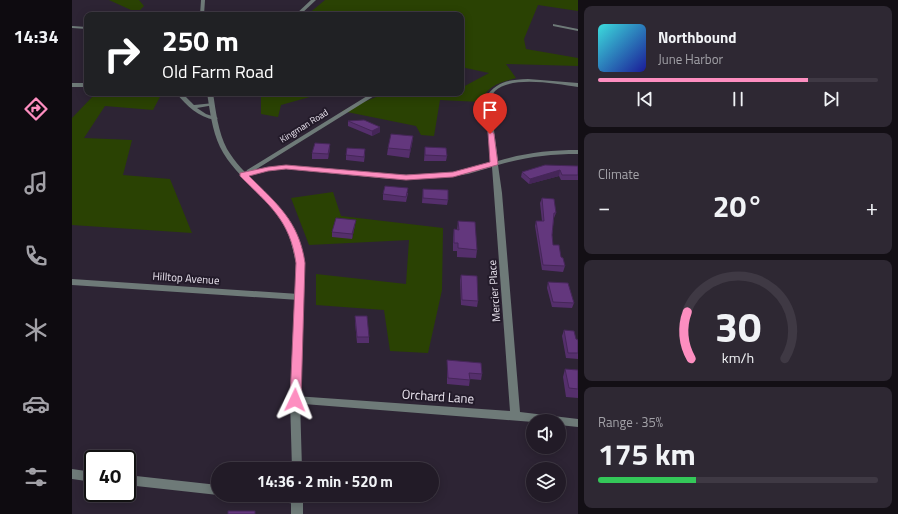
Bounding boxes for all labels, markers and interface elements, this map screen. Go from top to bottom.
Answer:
text: 250 m [162,19,239,62]
text: 14:34 [14,23,58,50]
text: Northbound [658,26,737,49]
icon: right [96,28,148,80]
text: June Harbor [658,49,723,69]
text: Old Farm Road [162,58,274,85]
icon: previous [634,88,656,110]
icon: pause [727,88,749,110]
icon: next [820,88,842,110]
pin [473,93,507,134]
icon: directions [22,95,50,123]
icon: arrive [479,99,501,121]
street label: Kingman Road [277,105,331,146]
text: Climate [598,164,639,184]
icon: music [22,169,50,197]
text: 20° [713,183,763,229]
text: − [598,190,610,224]
text: + [866,190,878,224]
icon: phone [22,242,50,270]
street label: Mercier Place [484,259,504,323]
street label: Hilltop Avenue [152,268,221,288]
text: 30 [715,294,761,357]
icon: climate [22,316,50,344]
text: km/h [722,346,754,368]
position arrow [274,379,316,421]
street label: Orchard Lane [401,383,475,409]
icon: car [22,390,50,418]
text: Range · 35% [598,412,663,432]
map controls [526,414,566,502]
button: sound [526,414,566,454]
text: 175 km [598,431,696,477]
speed limit sign: 40 [84,450,136,502]
button: layers [526,462,566,502]
icon: filters [22,463,50,491]
text: 14:36 · 2 min · 520 m [257,470,393,493]

